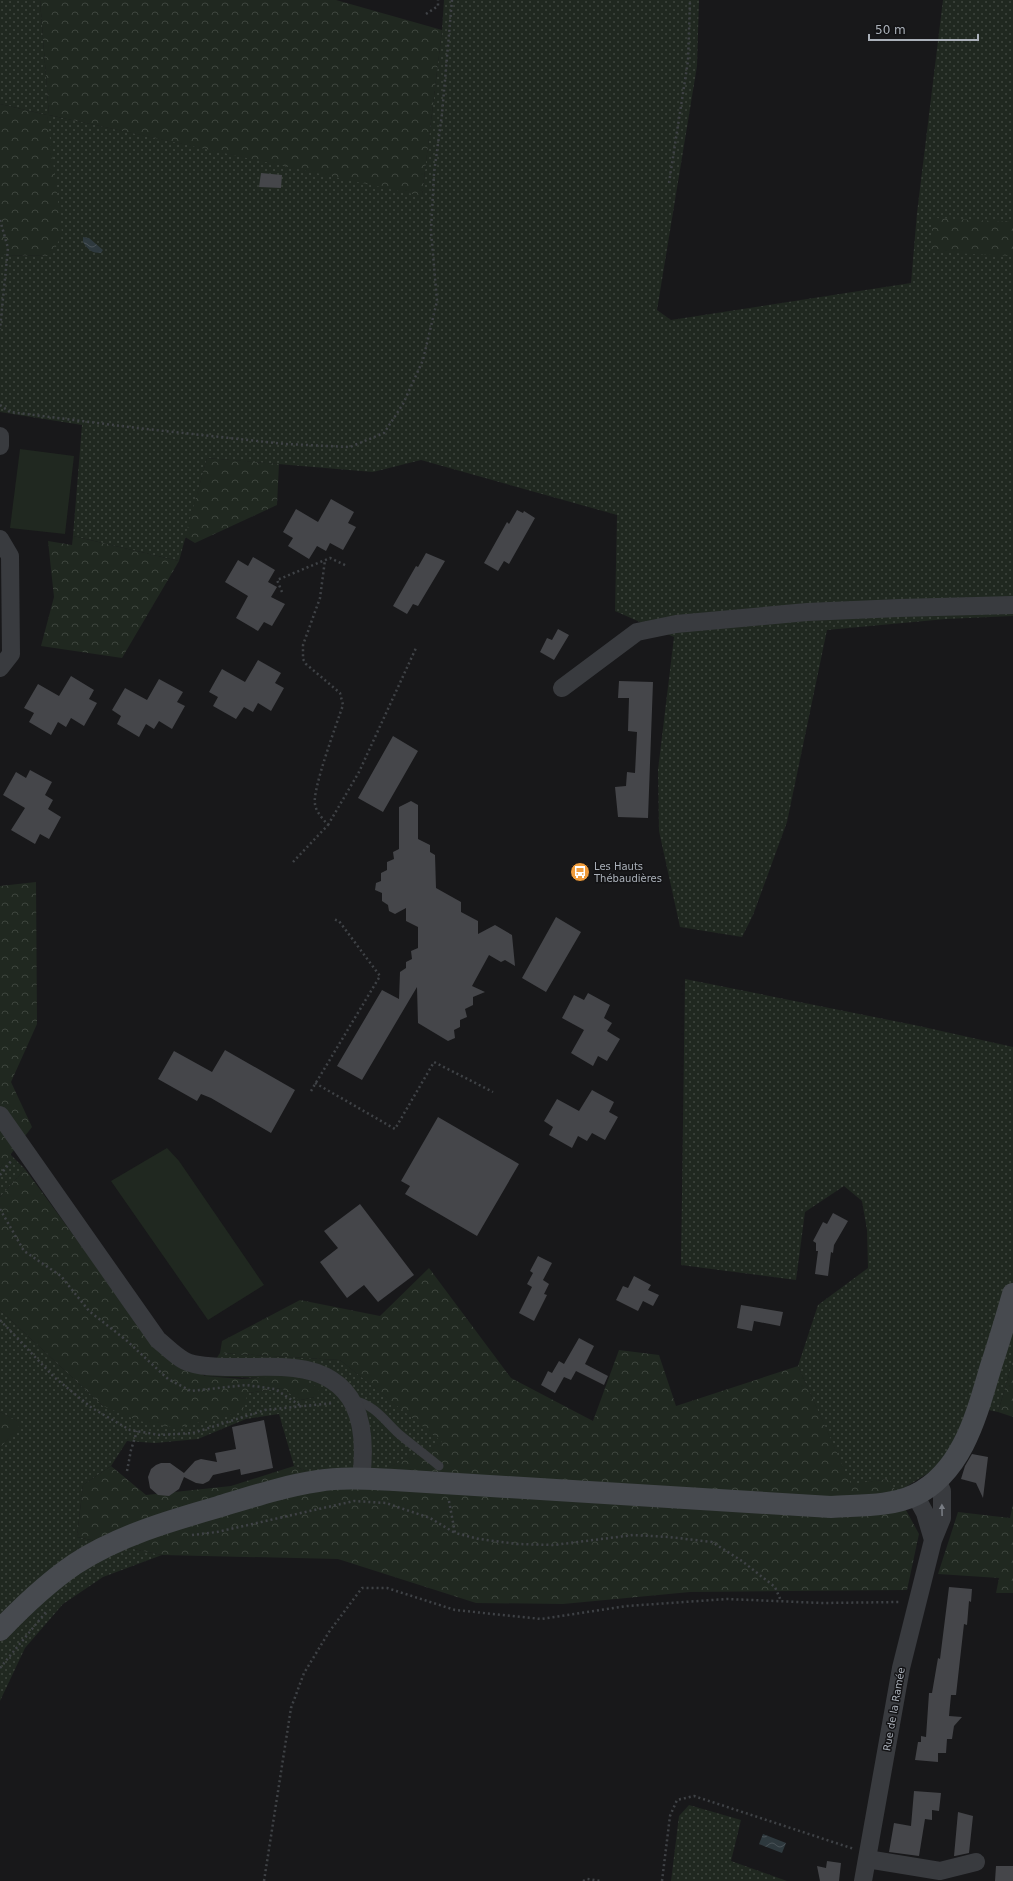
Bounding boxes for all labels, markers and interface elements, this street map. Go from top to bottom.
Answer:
scale bar [869,16,978,42]
text: 50 m [875,23,906,37]
bus stop icon: Les Hauts Thébaudières [569,861,591,883]
place label: Les Hauts Thébaudières [593,861,662,884]
one-way arrow [939,1503,945,1516]
street label: Rue de la Ramée [881,1666,907,1752]

